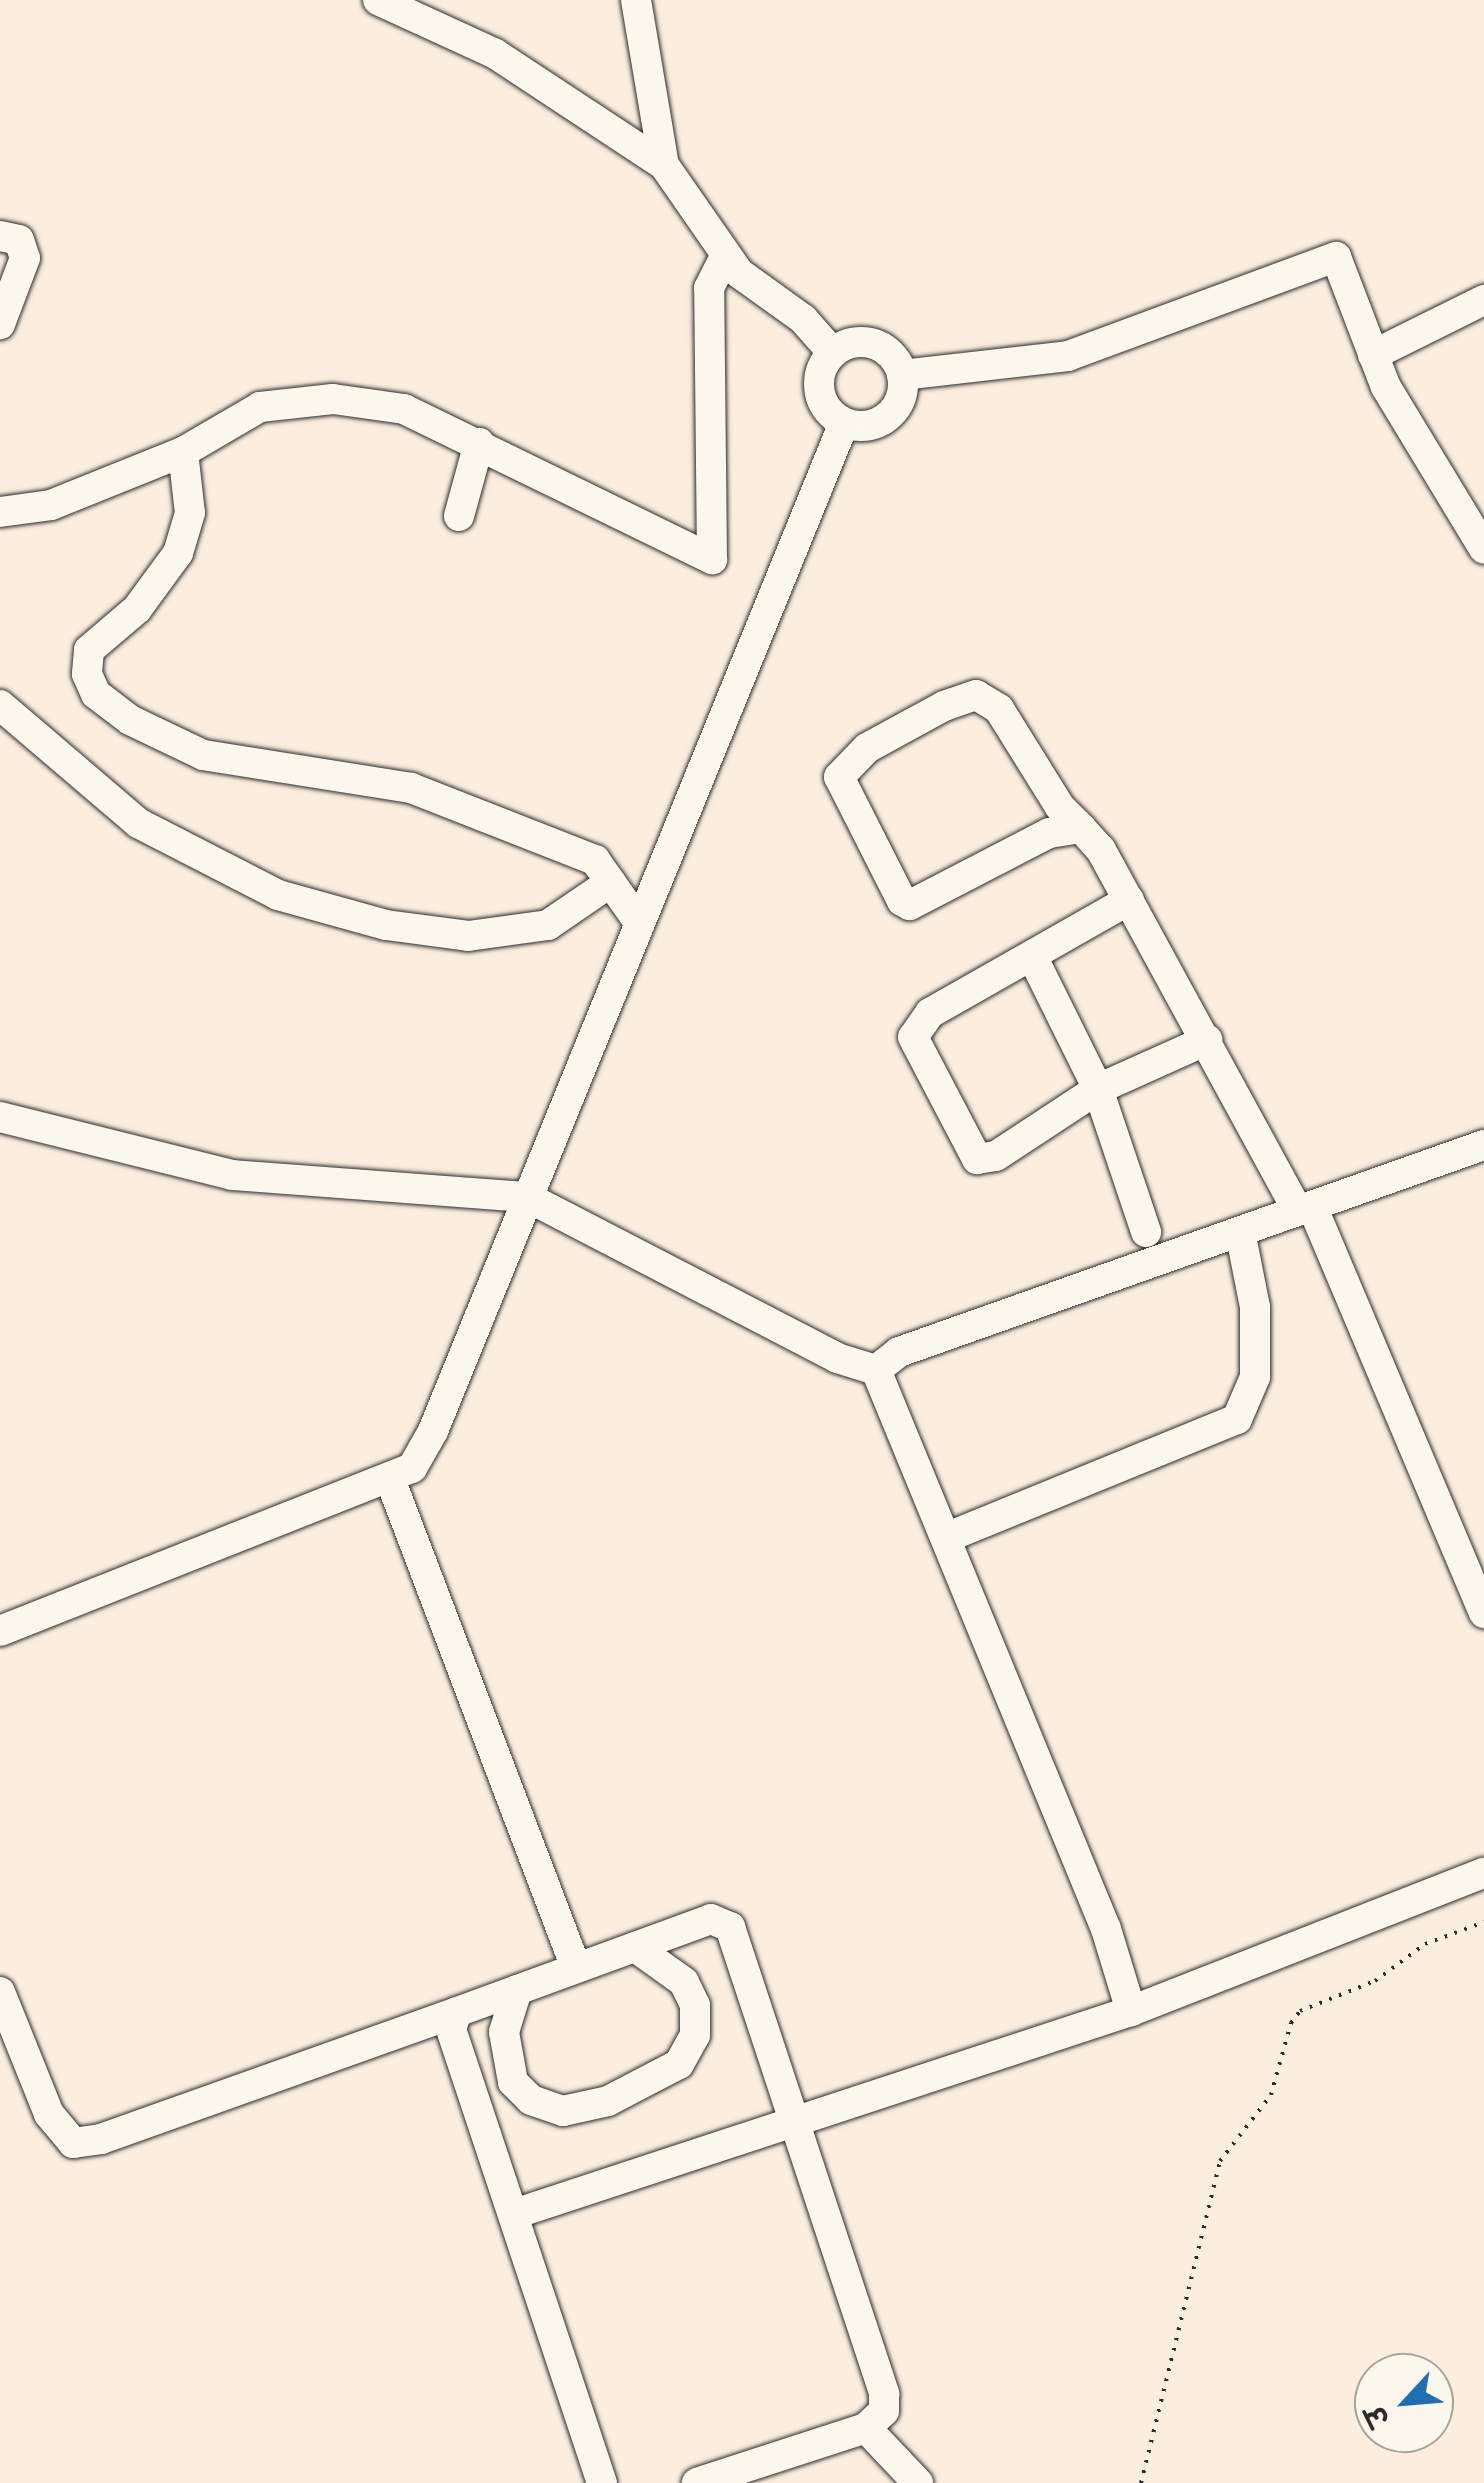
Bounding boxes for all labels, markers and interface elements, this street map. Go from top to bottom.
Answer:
north arrow [1354,2353,1454,2453]
text: उ [1359,2400,1397,2431]

